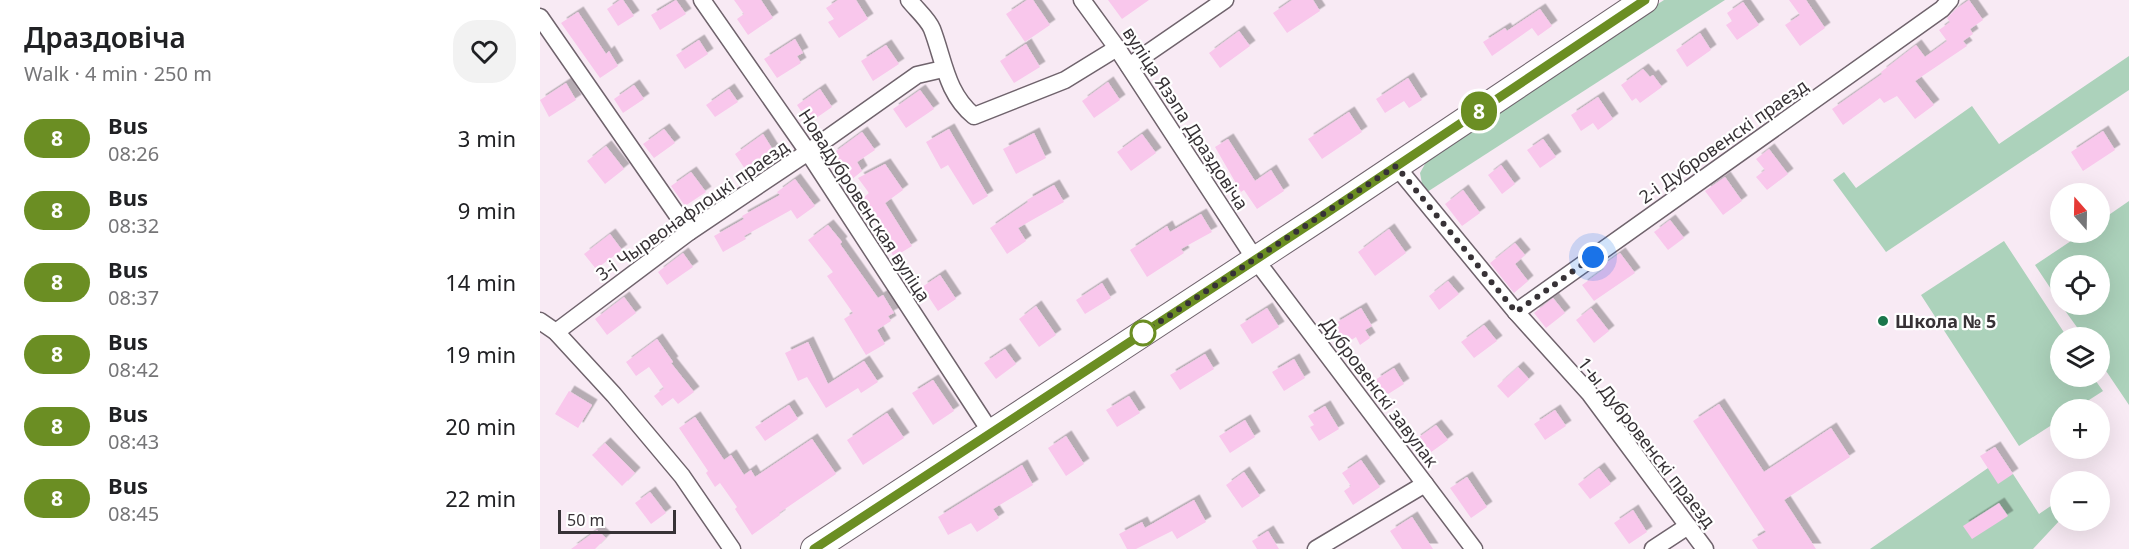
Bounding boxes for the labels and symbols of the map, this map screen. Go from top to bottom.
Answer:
street label: вуліца Язэпа Драздовіча [1118,22,1254,214]
street label: 2-і Дубровенскі праезд [1634,73,1812,208]
line badge: 8 [1460,92,1498,130]
street label: Новадубровенская вуліца [794,104,936,306]
street label: 3-і Чырвонафлоцкі праезд [591,134,793,286]
north arrow [2050,183,2110,243]
your location [1578,242,1608,272]
place label: Школа № 5 [1895,309,1996,333]
street label: Дубровенскі завулак [1316,312,1444,472]
marker: Школа № 5 [1876,314,1890,328]
unlabelled marker [1130,320,1156,346]
street label: 1-ы Дубровенскі праезд [1573,352,1721,532]
scale bar [558,507,676,534]

